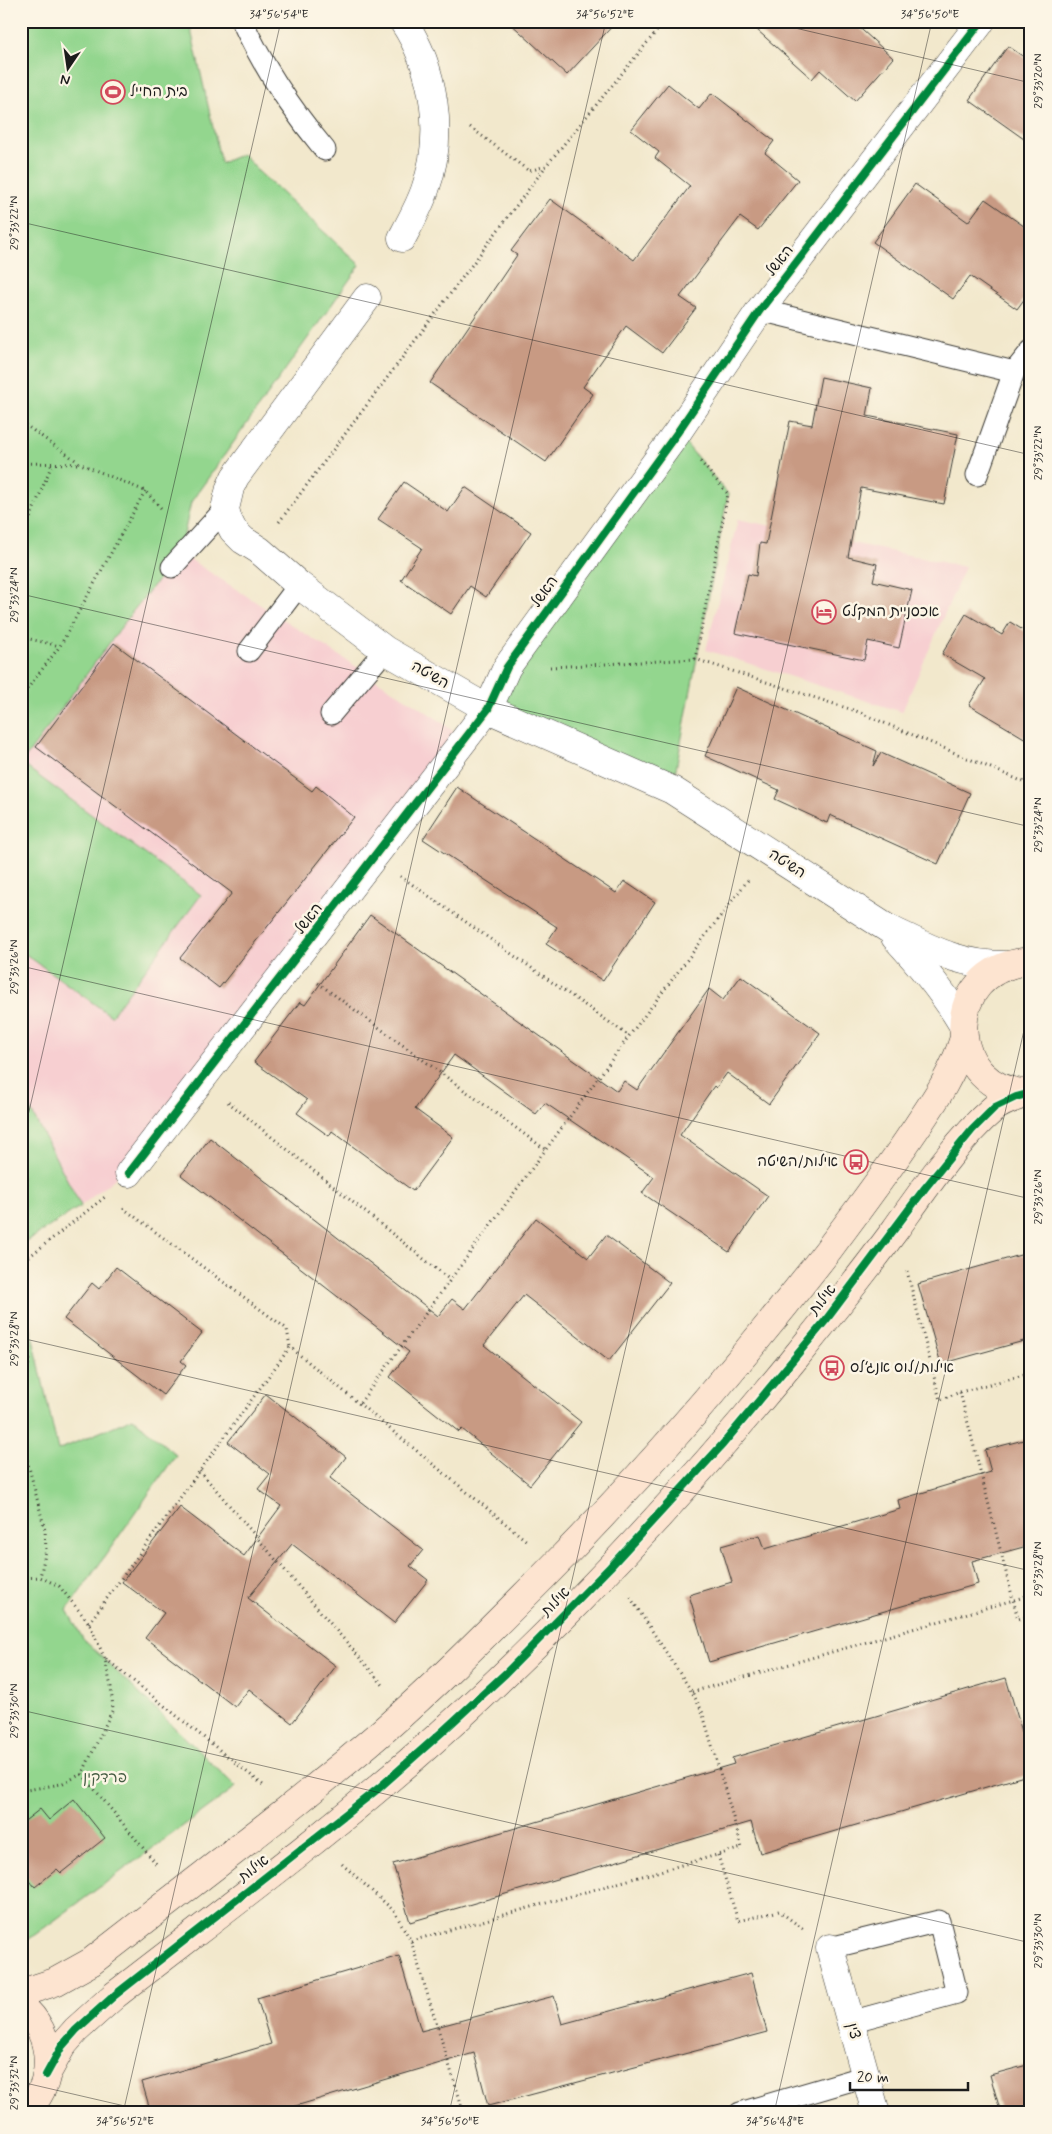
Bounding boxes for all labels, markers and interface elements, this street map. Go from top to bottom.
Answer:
text: 34°56'54"E [249,7,309,23]
text: 34°56'52"E [576,7,634,23]
text: 34°56'50"E [901,7,959,23]
north arrow [42,42,92,92]
text: 29°33'20"N [1031,53,1047,109]
text: N [59,70,72,90]
sports icon: בית החייל [100,79,126,105]
place label: בית החייל [130,82,188,102]
text: 29°33'22"N [7,196,23,250]
street label: האשל [761,241,799,281]
text: 29°33'22"N [1031,426,1047,480]
text: 29°33'24"N [7,567,23,623]
street label: האשל [527,572,563,612]
hotel icon: אכסניית המקלט [811,599,837,625]
place label: אכסניית המקלט [842,602,940,622]
street label: השיטה [408,656,452,694]
text: 29°33'24"N [1031,797,1047,853]
street label: השיטה [765,845,809,883]
street label: האשל [290,899,328,939]
text: 29°33'26"N [7,939,23,995]
bus stop icon: אילות/השיטה [843,1149,869,1175]
place label: אילות/השיטה [757,1152,838,1172]
text: 29°33'26"N [1031,1169,1047,1225]
street label: אילות [804,1280,841,1320]
text: 29°33'28"N [7,1312,23,1366]
bus stop icon: אילות/לוס אנג׳לס [819,1355,845,1381]
place label: אילות/לוס אנג׳לס [850,1358,954,1378]
text: 29°33'28"N [1031,1542,1047,1596]
street label: אילות [536,1583,575,1622]
text: 29°33'30"N [7,1684,23,1738]
park label: פרדקין [83,1768,127,1788]
street label: אילות [234,1851,274,1888]
text: 29°33'30"N [1031,1914,1047,1968]
street label: צין [841,2020,865,2042]
text: 29°33'32"N [7,2056,23,2110]
scale bar [850,2059,967,2091]
text: 20 m [857,2068,889,2088]
text: 34°56'52"E [96,2114,154,2130]
text: 34°56'50"E [421,2114,479,2130]
text: 34°56'48"E [746,2114,804,2130]

